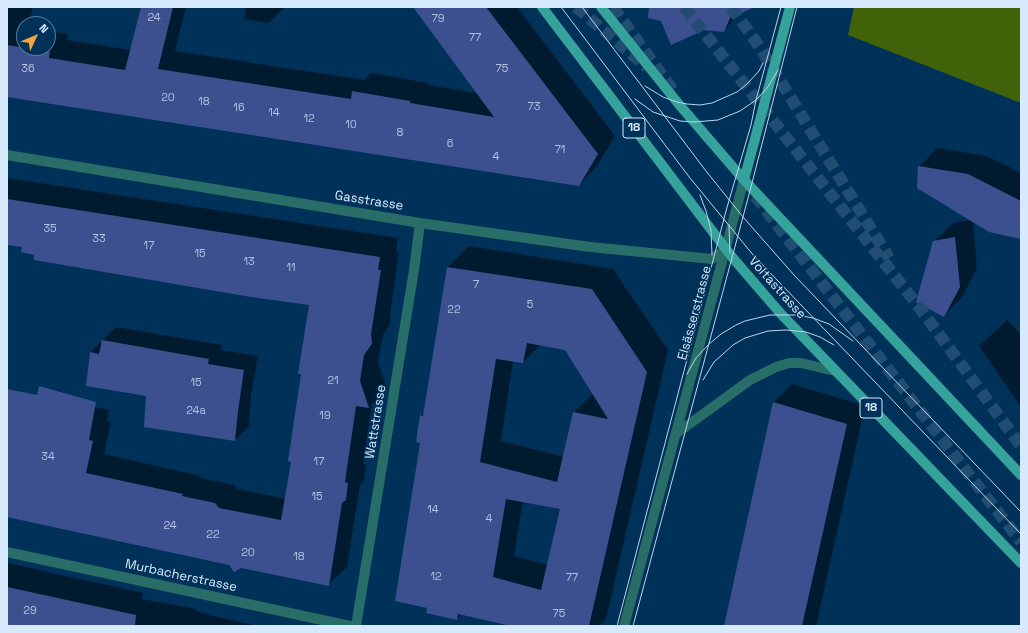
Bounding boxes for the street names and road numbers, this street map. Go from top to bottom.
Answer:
road number: 18 [623,118,645,138]
street label: Gasstrasse [334,188,404,214]
street label: Voltastrasse [745,254,809,322]
street label: Elsässerstrasse [675,264,715,362]
street label: Wattstrasse [362,384,390,460]
road number: 18 [860,398,882,418]
street label: Murbacherstrasse [124,557,238,595]

